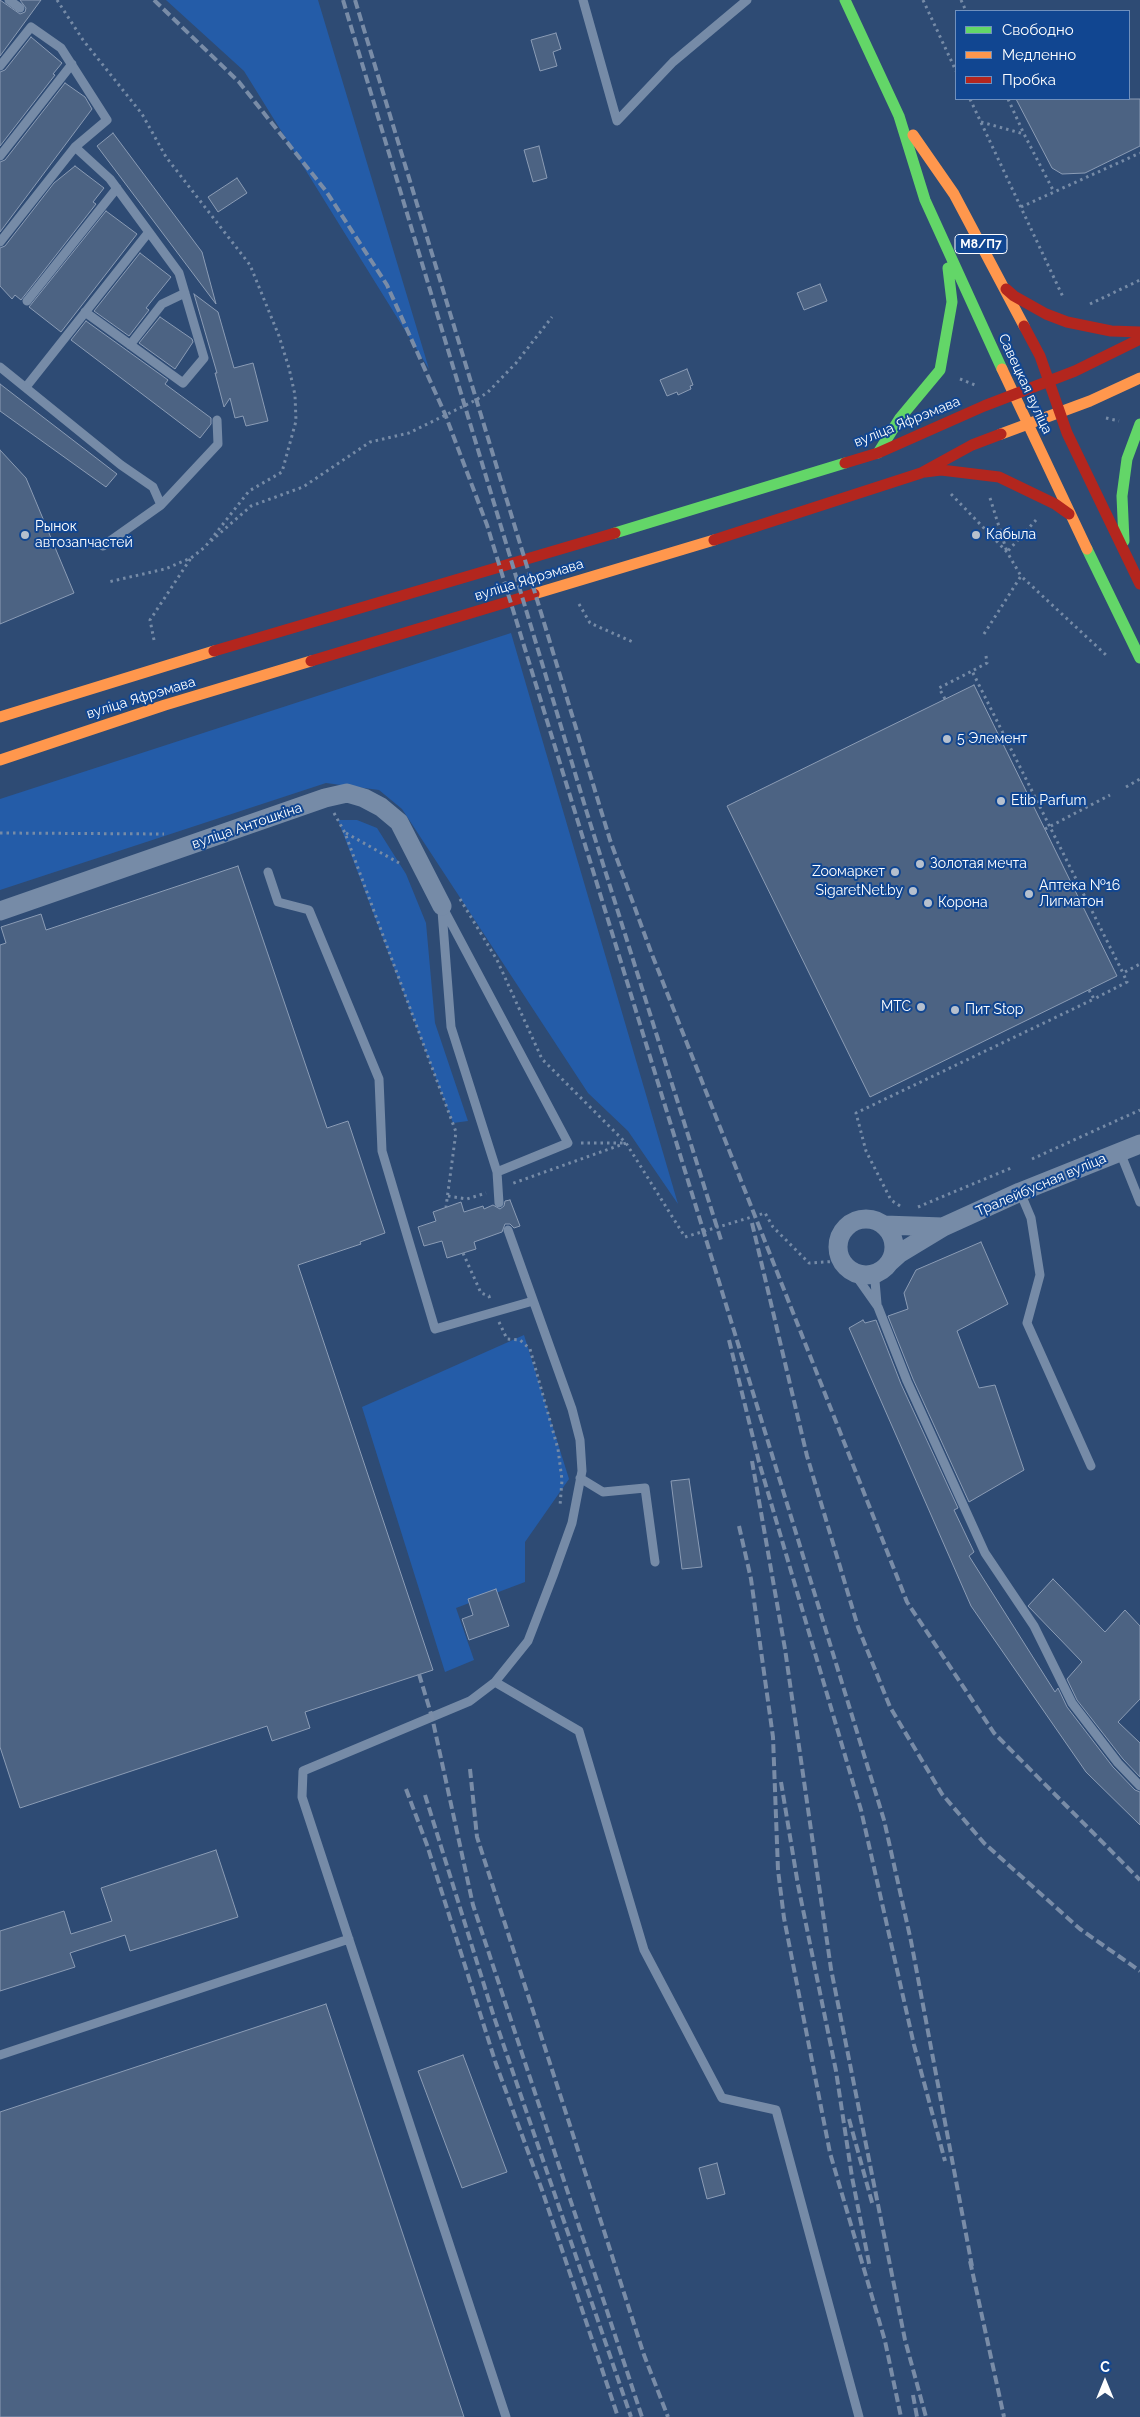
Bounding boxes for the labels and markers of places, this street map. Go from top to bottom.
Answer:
place label: Рынок автозапчастей [35,519,133,552]
place label: Кабыла [986,527,1036,543]
marker: Рынок автозапчастей [19,529,31,541]
marker: Кабыла [970,529,982,541]
place label: 5 Элемент [957,731,1027,747]
marker: 5 Элемент [941,733,953,745]
place label: Etib Parfum [1011,793,1086,809]
marker: Etib Parfum [995,795,1007,807]
place label: Золотая мечта [930,856,1027,872]
marker: Золотая мечта [914,858,926,870]
place label: Zooмаркет [812,864,885,880]
marker: Zooмаркет [889,866,901,878]
place label: Аптека №16 Лигматон [1039,878,1120,910]
place label: SigaretNet.by [815,883,903,899]
marker: SigaretNet.by [907,885,919,897]
marker: Аптека №16 Лигматон [1023,888,1035,900]
place label: Корона [938,895,988,911]
marker: Корона [922,897,934,909]
place label: МТС [881,999,911,1015]
marker: МТС [915,1001,927,1013]
place label: Пит Stop [965,1002,1023,1018]
marker: Пит Stop [949,1004,961,1016]

